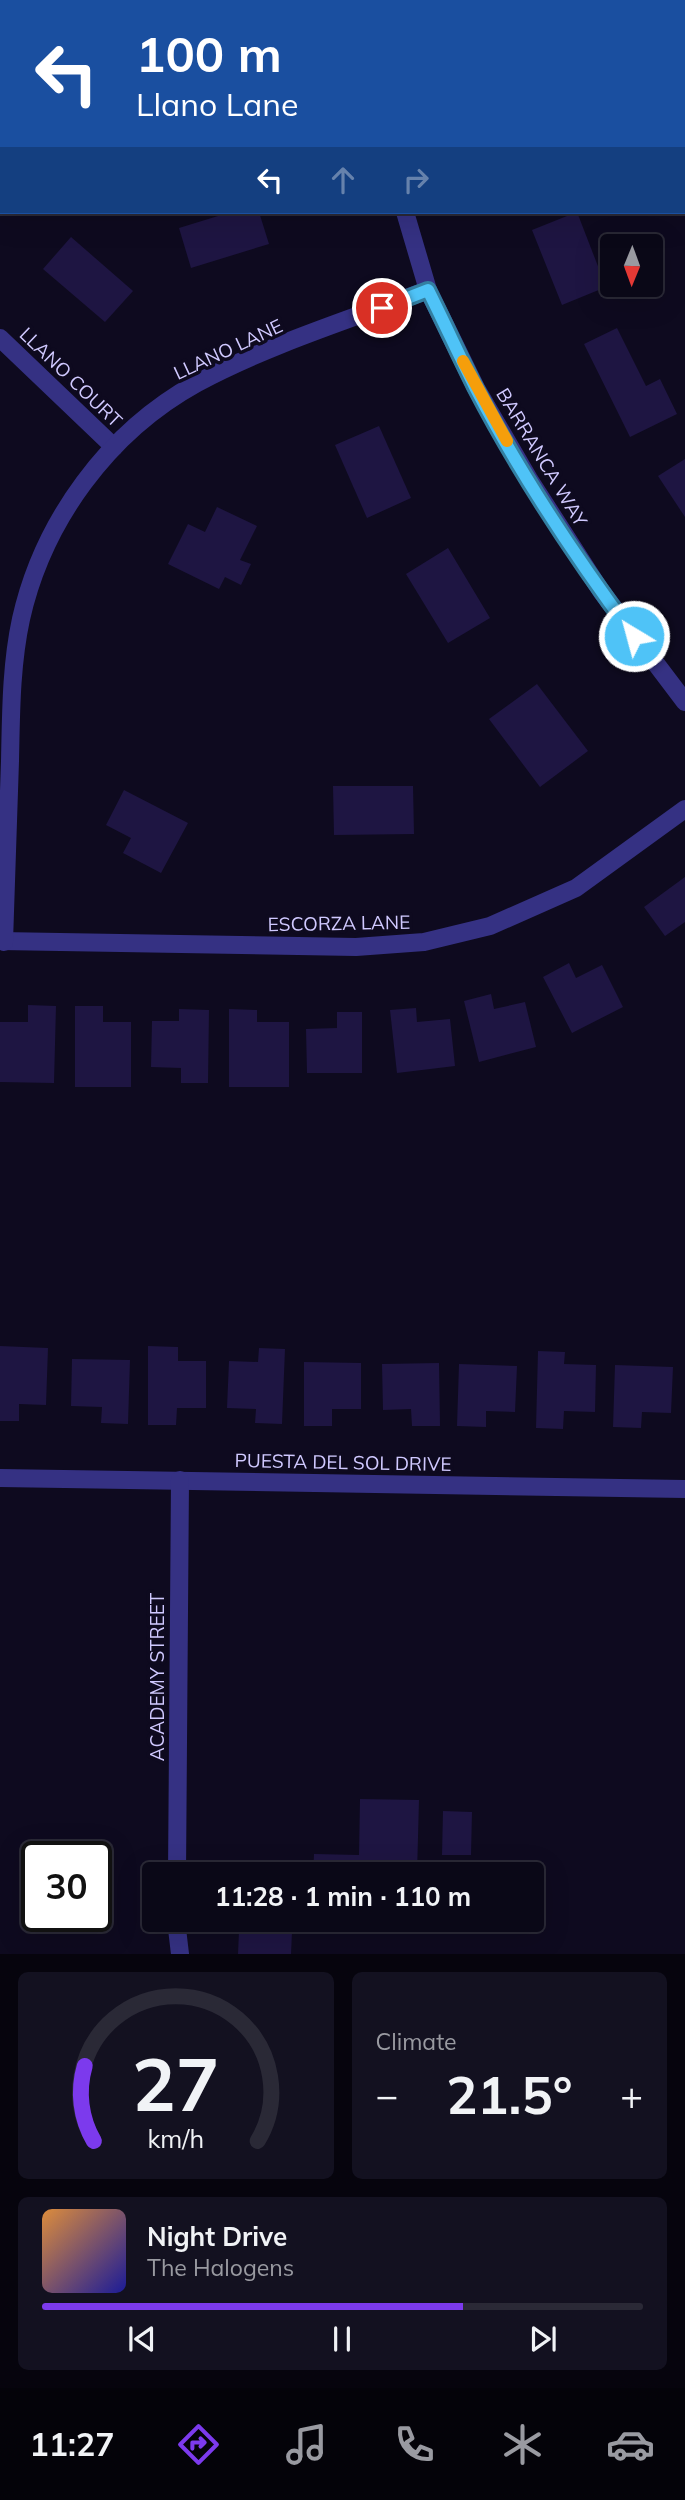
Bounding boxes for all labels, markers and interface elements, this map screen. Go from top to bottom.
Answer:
text: 100 m [136,23,282,84]
icon: left [21,28,112,119]
text: Llano Lane [136,84,298,124]
icon: left [251,161,289,199]
icon: ahead [324,161,362,199]
icon: right [397,161,435,199]
north arrow [600,234,663,298]
map controls [600,234,663,297]
pin [352,278,412,338]
icon: arrive [363,289,401,327]
street label: LLANO LANE [170,313,286,385]
street label: LLANO COURT [15,322,128,432]
street label: BARRANCA WAY [491,384,593,531]
position arrow [597,599,671,673]
street label: ESCORZA LANE [268,910,410,936]
street label: PUESTA DEL SOL DRIVE [234,1448,452,1476]
street label: ACADEMY STREET [145,1592,169,1761]
speed limit sign: 30 [21,1841,112,1932]
text: 11:28 · 1 min · 110 m [215,1880,471,1913]
text: Climate [376,2027,457,2056]
text: 27 [132,2039,219,2130]
text: 21.5° [446,2062,572,2127]
text: − [376,2071,398,2119]
text: + [620,2071,643,2119]
text: km/h [147,2123,204,2154]
text: Night Drive [147,2220,287,2253]
text: The Halogens [147,2253,294,2282]
icon: previous [123,2320,161,2358]
icon: pause [323,2320,361,2358]
icon: next [524,2320,562,2358]
icon: directions [174,2420,223,2469]
icon: music [282,2420,331,2469]
icon: phone [390,2420,439,2469]
icon: climate [498,2420,547,2469]
icon: car [606,2420,655,2469]
text: 11:27 [30,2424,114,2464]

